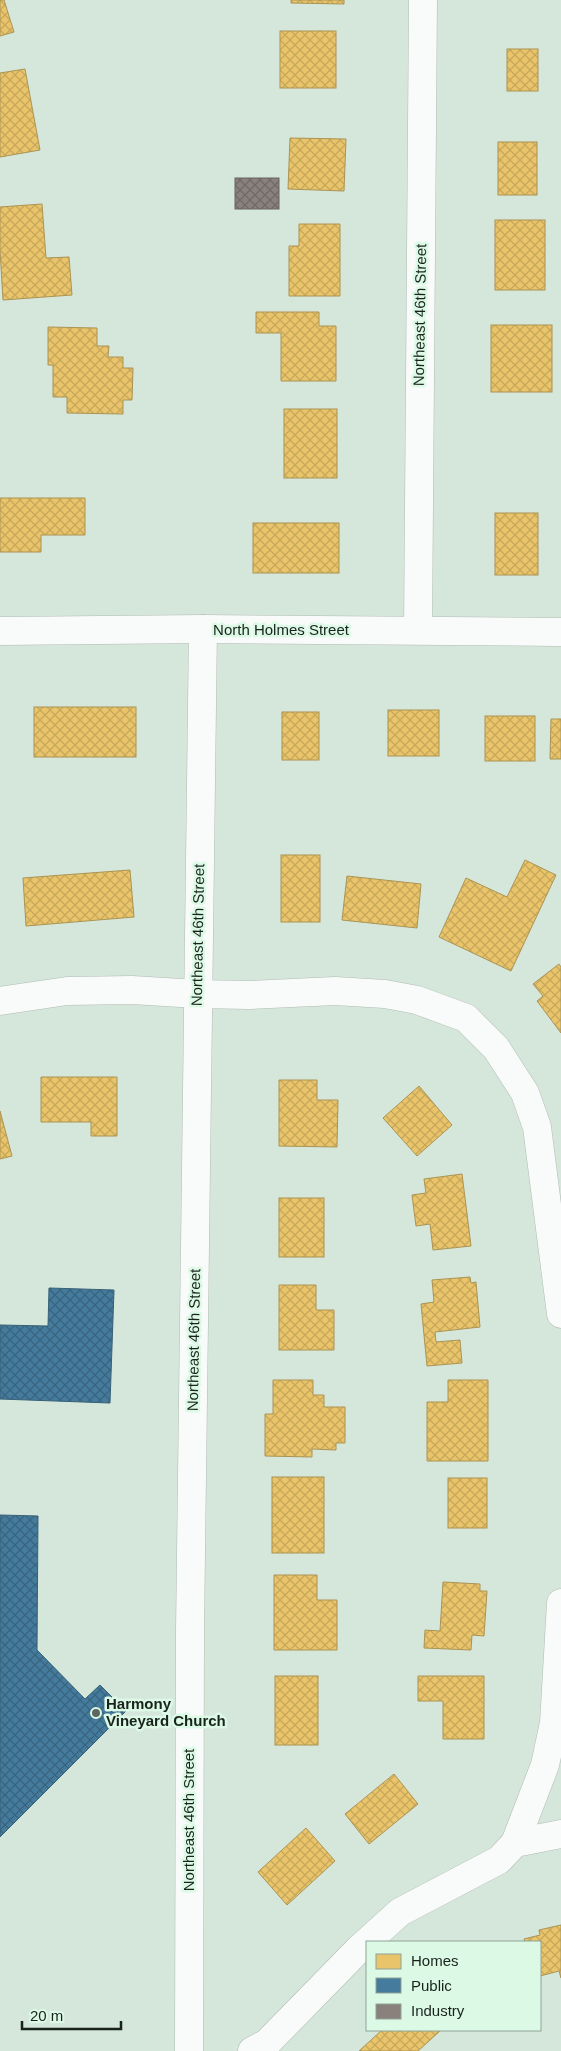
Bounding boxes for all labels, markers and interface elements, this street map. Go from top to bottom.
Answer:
street label: Northeast 46th Street [410,243,429,386]
street label: North Holmes Street [213,621,350,638]
street label: Northeast 46th Street [188,863,207,1006]
street label: Northeast 46th Street [184,1268,203,1411]
place label: Harmony Vineyard Church [106,1695,226,1729]
marker: Harmony Vineyard Church [90,1707,102,1719]
street label: Northeast 46th Street [180,1748,197,1891]
legend [366,1941,541,2031]
text: Homes [411,1952,459,1969]
text: Public [411,1977,452,1994]
scale bar [22,1998,121,2030]
text: Industry [411,2002,465,2019]
text: 20 m [30,2007,63,2024]

